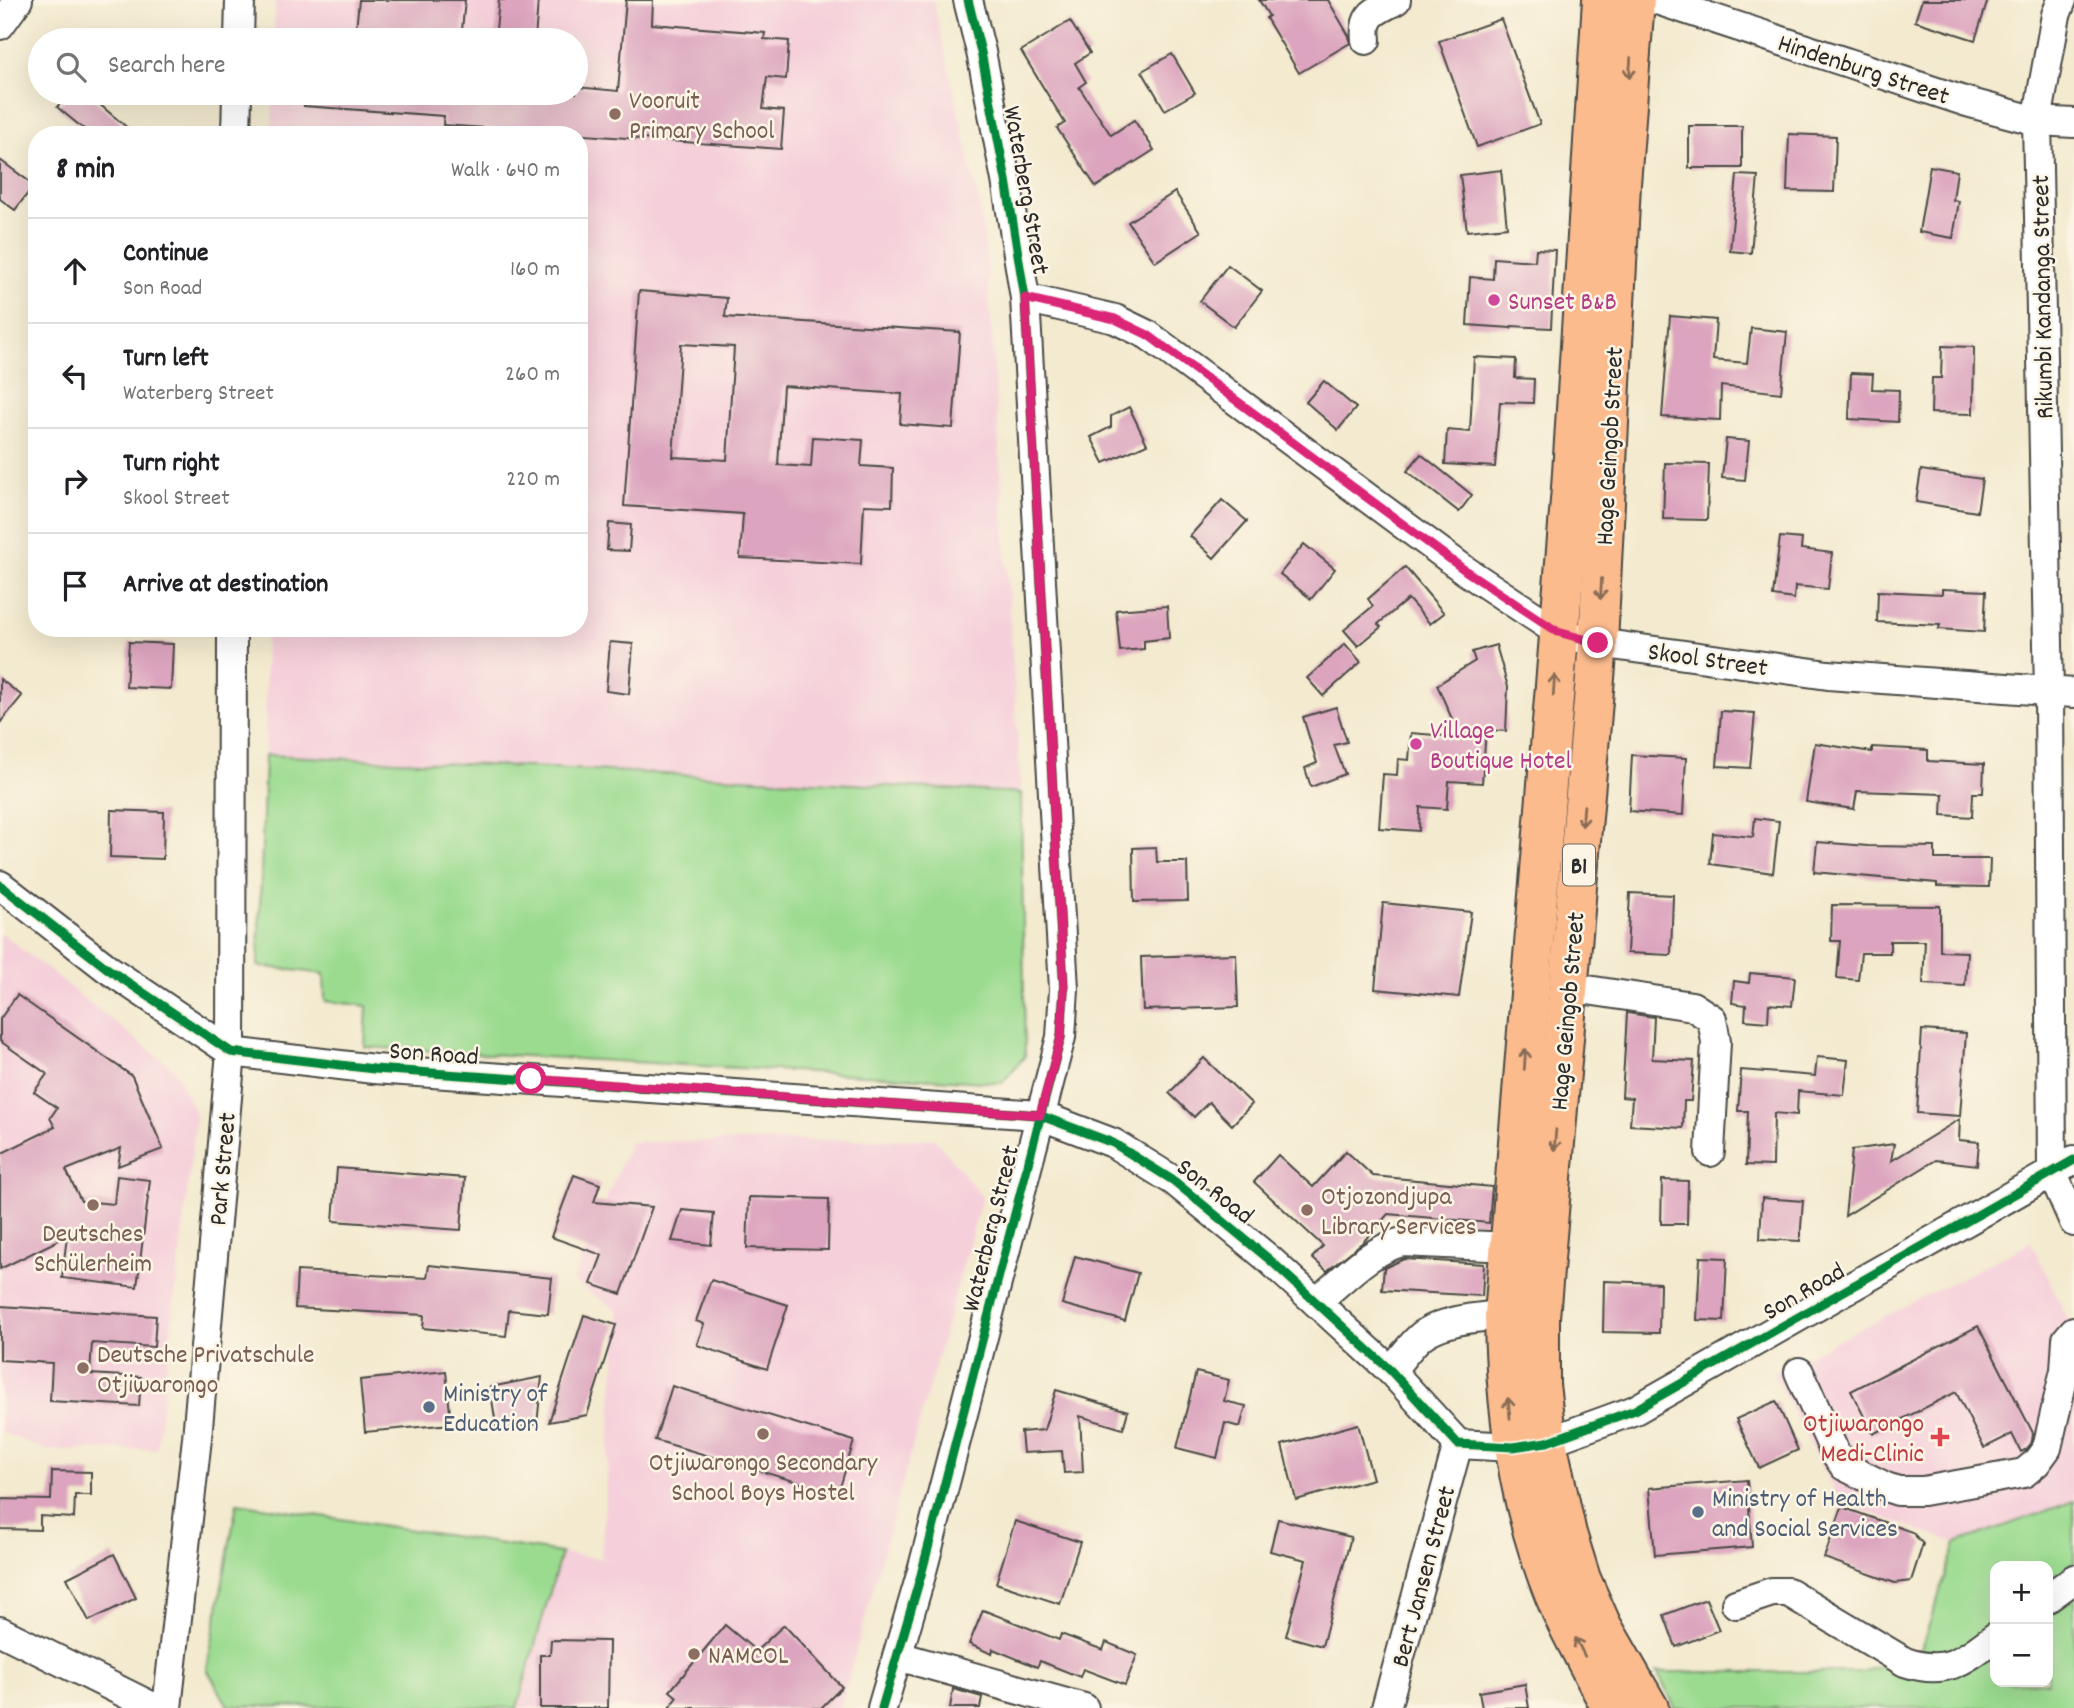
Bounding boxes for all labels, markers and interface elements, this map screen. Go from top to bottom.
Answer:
street label: Hindenburg Street [1772,26,1954,117]
search box [28,28,588,105]
icon: search [52,48,90,86]
text: Search here [108,48,226,85]
one-way arrow [1623,56,1636,79]
place label: Vooruit Primary School [629,84,775,151]
street label: Waterberg Street [992,103,1058,278]
marker: Vooruit Primary School [607,106,623,122]
text: 8 min [56,150,115,193]
text: Walk · 640 m [451,155,560,188]
street label: Rikumbi Kandanga Street [2024,174,2065,419]
text: Continue [123,236,208,273]
icon: ahead [56,252,94,290]
text: 160 m [510,254,560,287]
text: Son Road [123,273,202,306]
place label: Sunset B&B [1508,285,1617,322]
marker: Sunset B&B [1486,292,1502,308]
text: Turn left [123,341,209,378]
street label: Hage Geingob Street [1588,345,1635,547]
icon: left [56,357,94,395]
text: 260 m [505,359,560,392]
text: Waterberg Street [123,378,274,411]
text: Turn right [123,446,220,483]
icon: right [56,462,94,500]
text: 220 m [506,464,560,497]
text: Skool Street [123,483,230,516]
icon: arrive [56,567,94,605]
text: Arrive at destination [123,567,328,604]
one-way arrow [1594,577,1607,600]
route end [1582,627,1613,658]
street label: Skool Street [1645,635,1770,688]
one-way arrow [1547,674,1560,697]
place label: Village Boutique Hotel [1430,714,1572,781]
marker: Village Boutique Hotel [1408,736,1424,752]
one-way arrow [1576,804,1589,826]
road number: B1 [1563,844,1595,886]
street label: Hage Geingob Street [1542,910,1597,1112]
street label: Son Road [388,1034,480,1077]
one-way arrow [1519,1048,1532,1070]
route start [515,1063,546,1094]
street label: Park Street [201,1111,248,1227]
one-way arrow [1548,1128,1561,1151]
street label: Waterberg Street [954,1141,1031,1316]
street label: Son Road [1167,1151,1261,1235]
place label: Otjozondjupa Library Services [1321,1180,1477,1247]
marker: Deutsches Schülerheim [85,1197,101,1213]
marker: Otjozondjupa Library Services [1299,1202,1315,1218]
place label: Deutsches Schülerheim [34,1217,152,1284]
street label: Son Road [1757,1255,1853,1331]
place label: Deutsche Privatschule Otjiwarongo [97,1338,314,1405]
marker: Deutsche Privatschule Otjiwarongo [75,1360,91,1376]
place label: Ministry of Education [443,1377,548,1444]
one-way arrow [1502,1397,1515,1419]
marker: Ministry of Education [421,1399,437,1415]
place label: Otjiwarongo Medi-Clinic [1803,1407,1924,1474]
marker: Otjiwarongo Secondary School Boys Hostel [755,1426,771,1442]
marker: Otjiwarongo Medi-Clinic [1930,1427,1950,1447]
place label: Otjiwarongo Secondary School Boys Hostel [649,1446,878,1513]
street label: Bert Jansen Street [1383,1482,1467,1672]
place label: Ministry of Health and Social Services [1712,1482,1898,1549]
marker: Ministry of Health and Social Services [1690,1504,1706,1520]
map controls [1990,1561,2053,1687]
button: + [1990,1561,2053,1624]
button: − [1990,1624,2053,1687]
one-way arrow [1573,1638,1587,1658]
place label: NAMCOL [708,1639,789,1676]
marker: NAMCOL [686,1646,702,1662]

